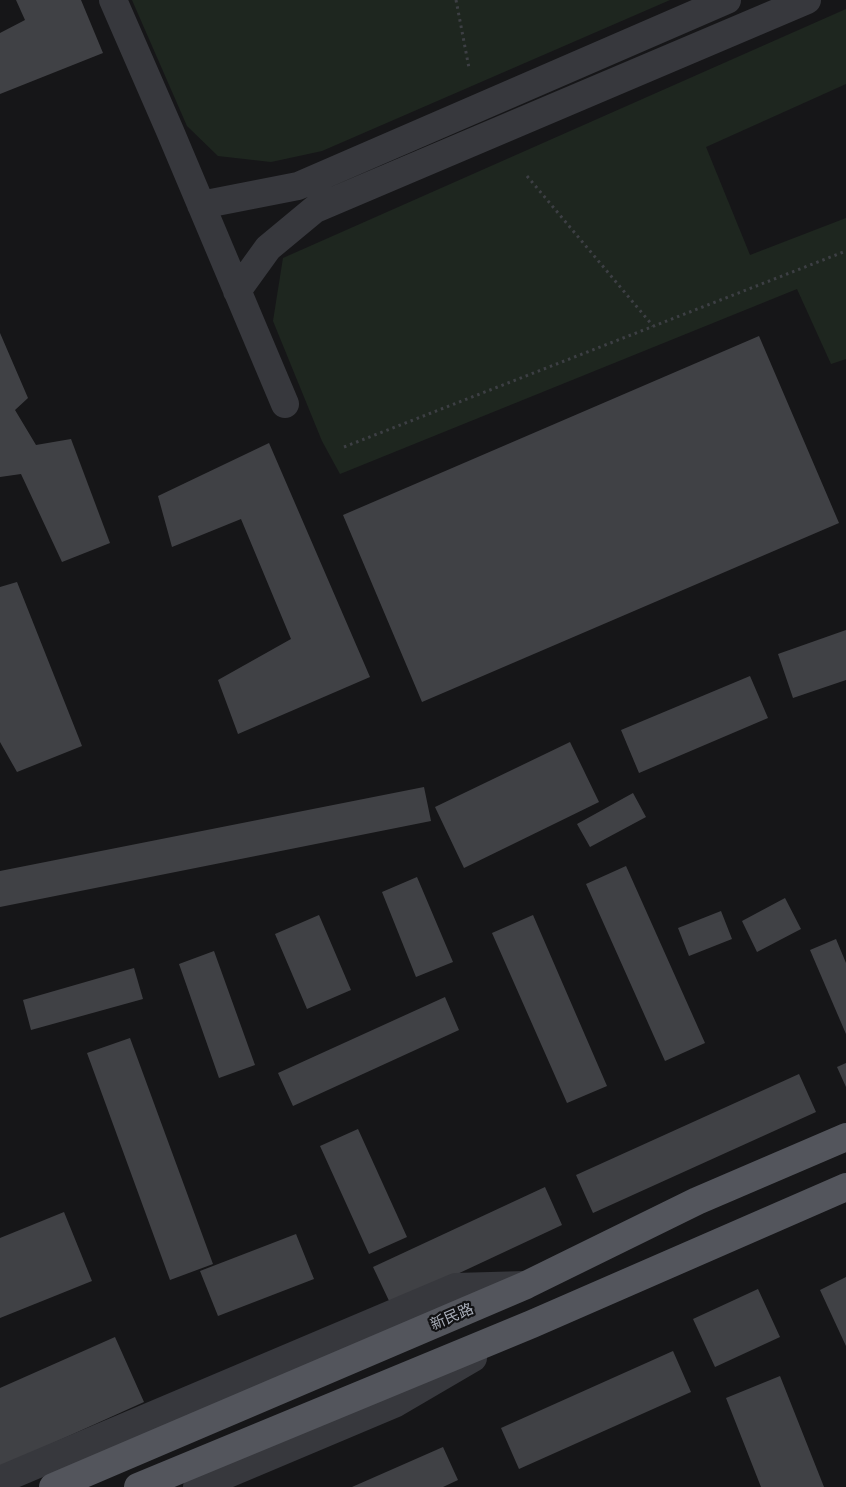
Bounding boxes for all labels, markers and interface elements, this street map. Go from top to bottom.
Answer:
street label: 新民路 [428,1300,476,1334]

